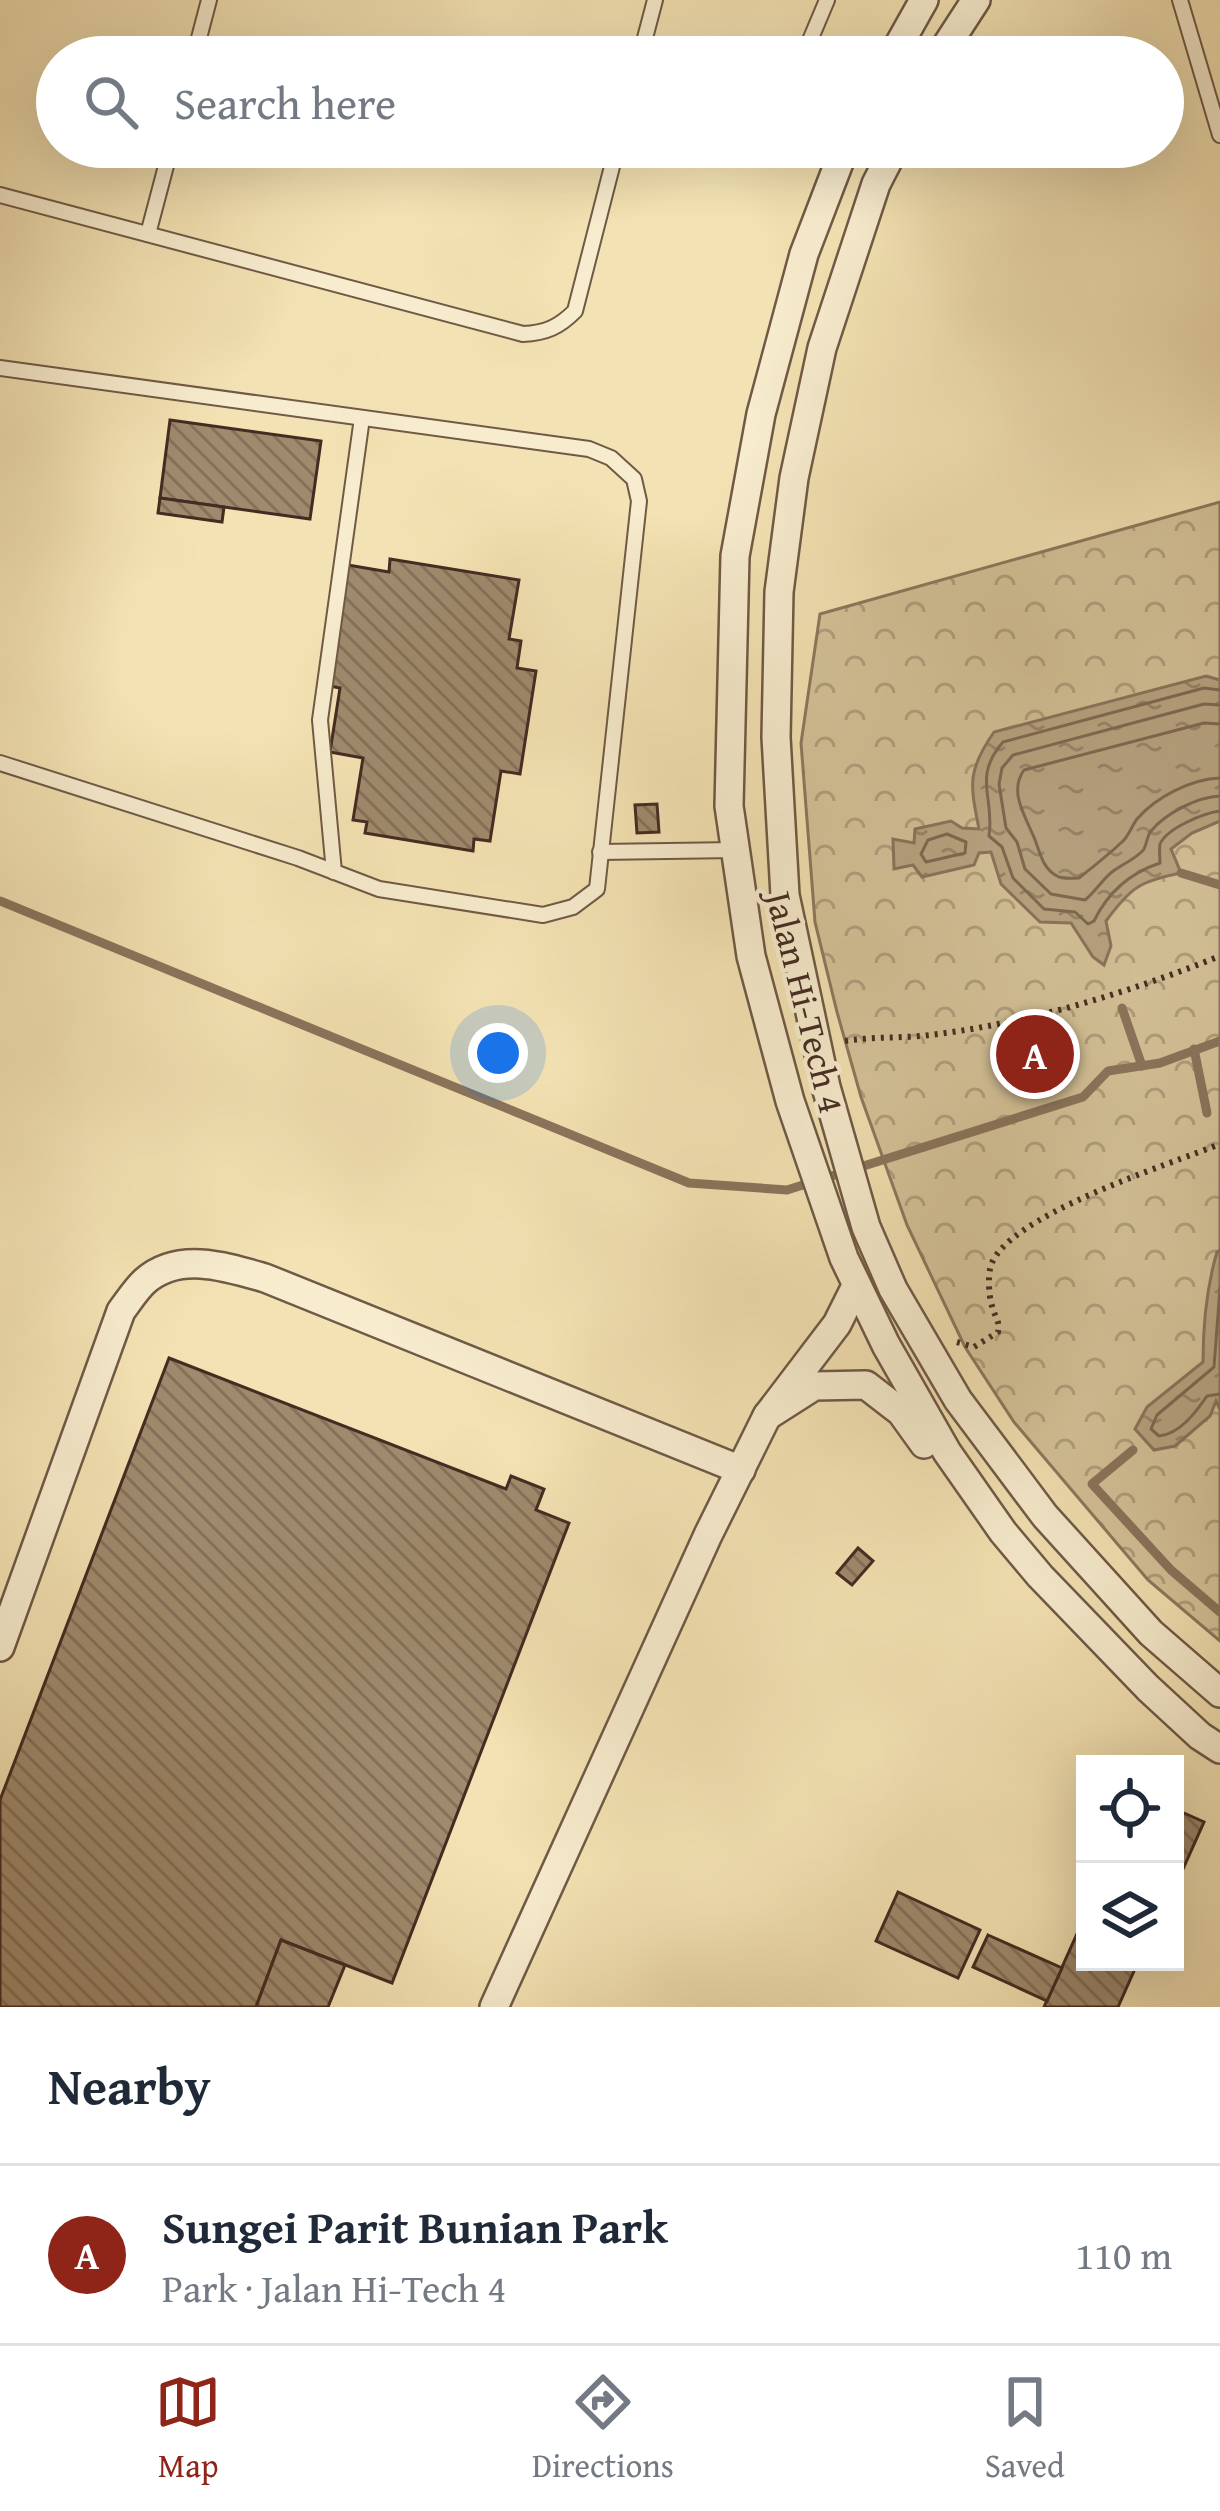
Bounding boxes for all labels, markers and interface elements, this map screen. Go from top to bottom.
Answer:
search box [36,36,1184,168]
icon: search [78,69,144,135]
text: Search here [174,70,396,135]
street label: Jalan Hi-Tech 4 [752,882,860,1118]
pin: A [996,1009,1074,1099]
your location [468,1023,528,1083]
map controls [1076,1755,1184,1971]
button: locate [1076,1755,1184,1863]
button: layers [1076,1863,1184,1971]
text: Nearby [48,2048,211,2123]
text: Sungei Parit Bunian Park [162,2194,668,2259]
text: A [75,2226,99,2283]
text: 110 m [1075,2226,1172,2283]
text: Park · Jalan Hi-Tech 4 [162,2259,506,2316]
tab: Map [155,2369,221,2489]
tab: Directions [532,2369,674,2489]
tab: Saved [985,2369,1065,2489]

